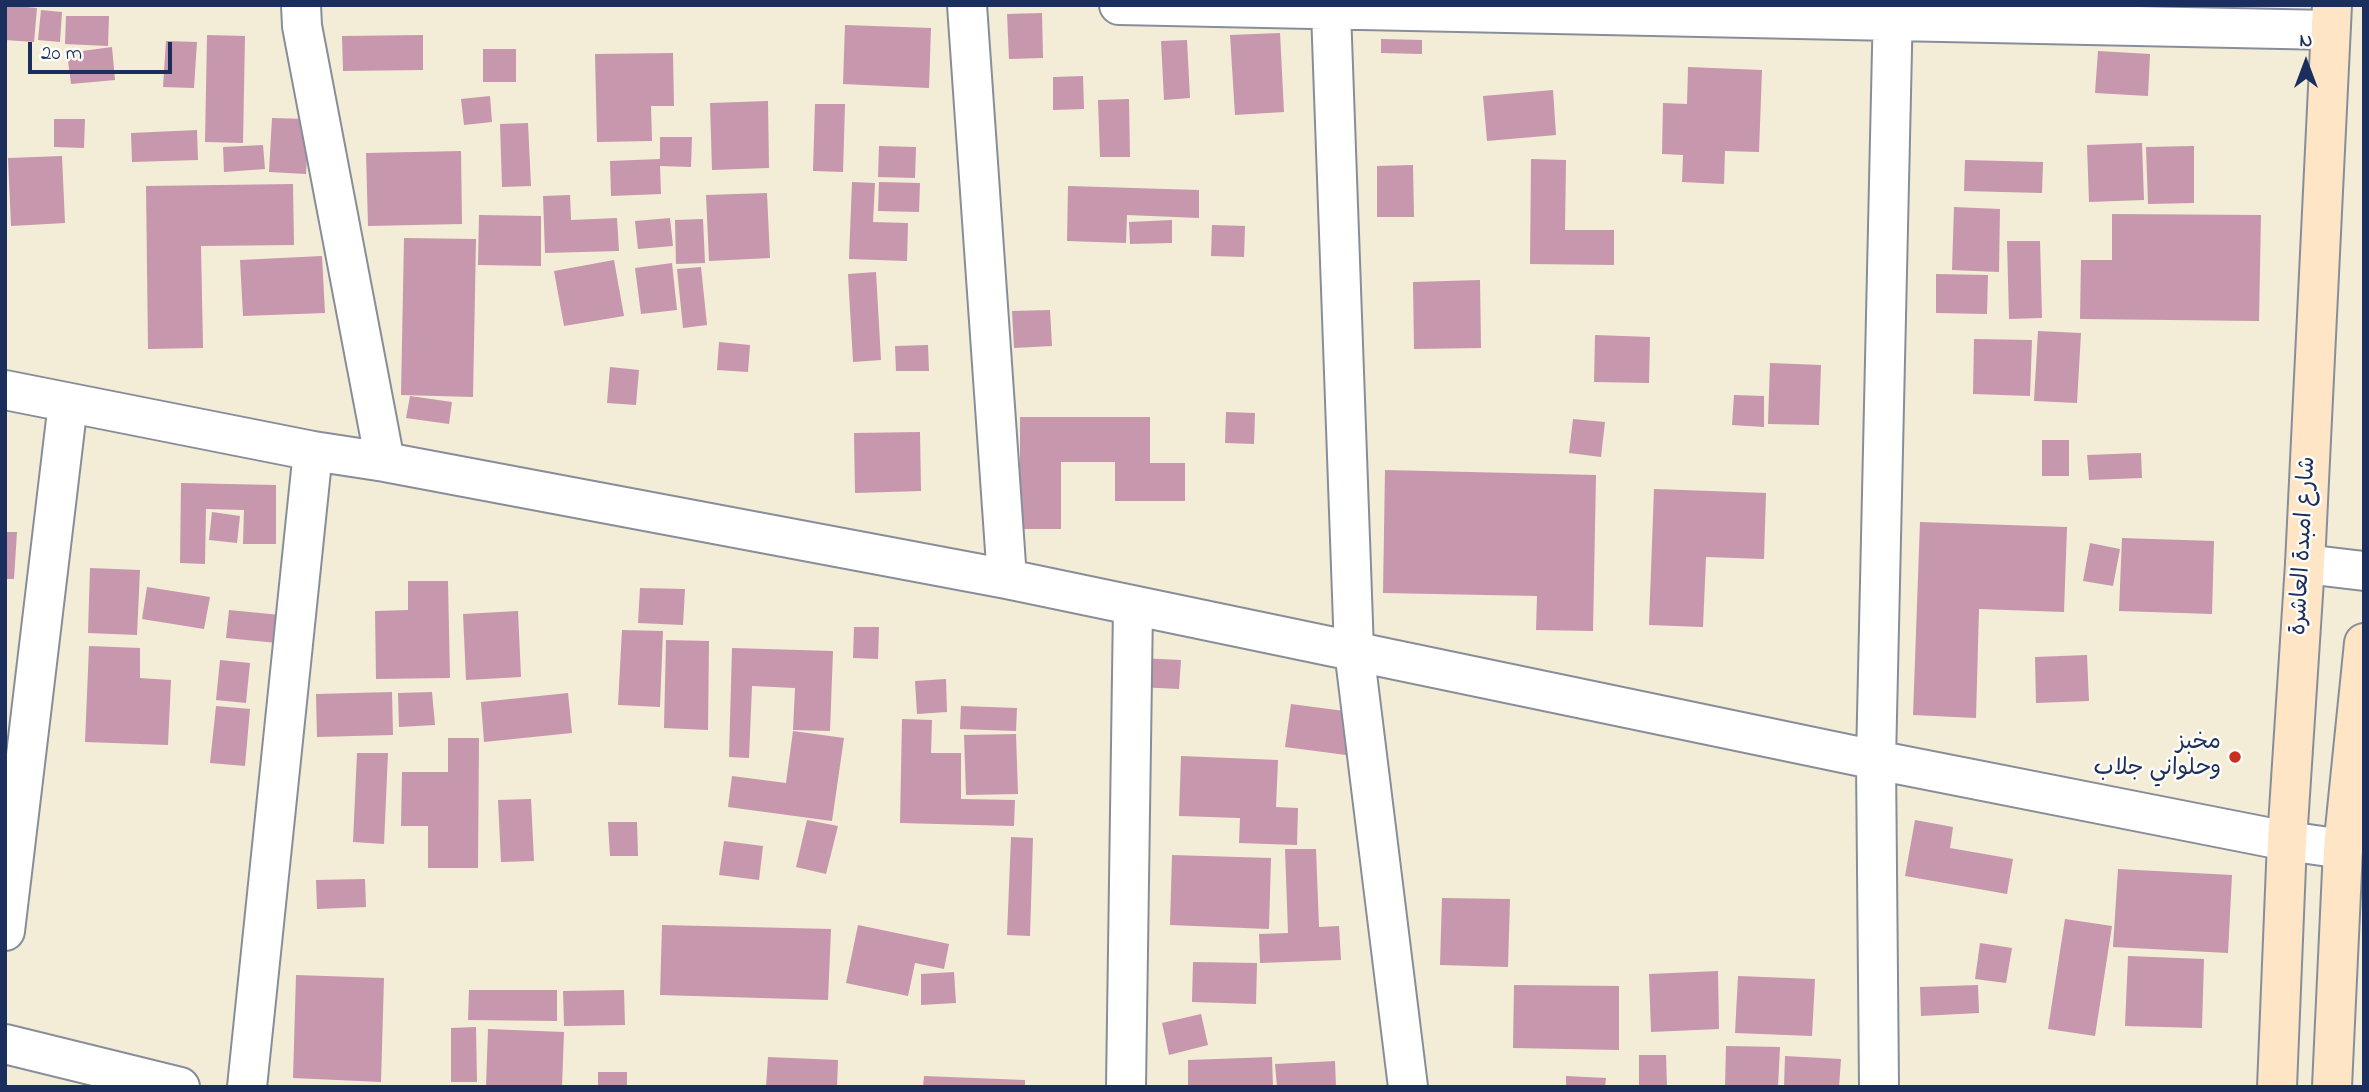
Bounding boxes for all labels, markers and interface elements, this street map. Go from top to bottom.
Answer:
scale bar [32,28,175,72]
north arrow [2271,28,2341,98]
text: N [2300,28,2312,55]
text: 20 m [41,39,82,69]
street label: شارع امبدة العاشرة [2287,456,2323,636]
place label: مخبز وحلواني جلاب [2093,730,2221,784]
marker: مخبز وحلواني جلاب [2227,749,2243,765]

